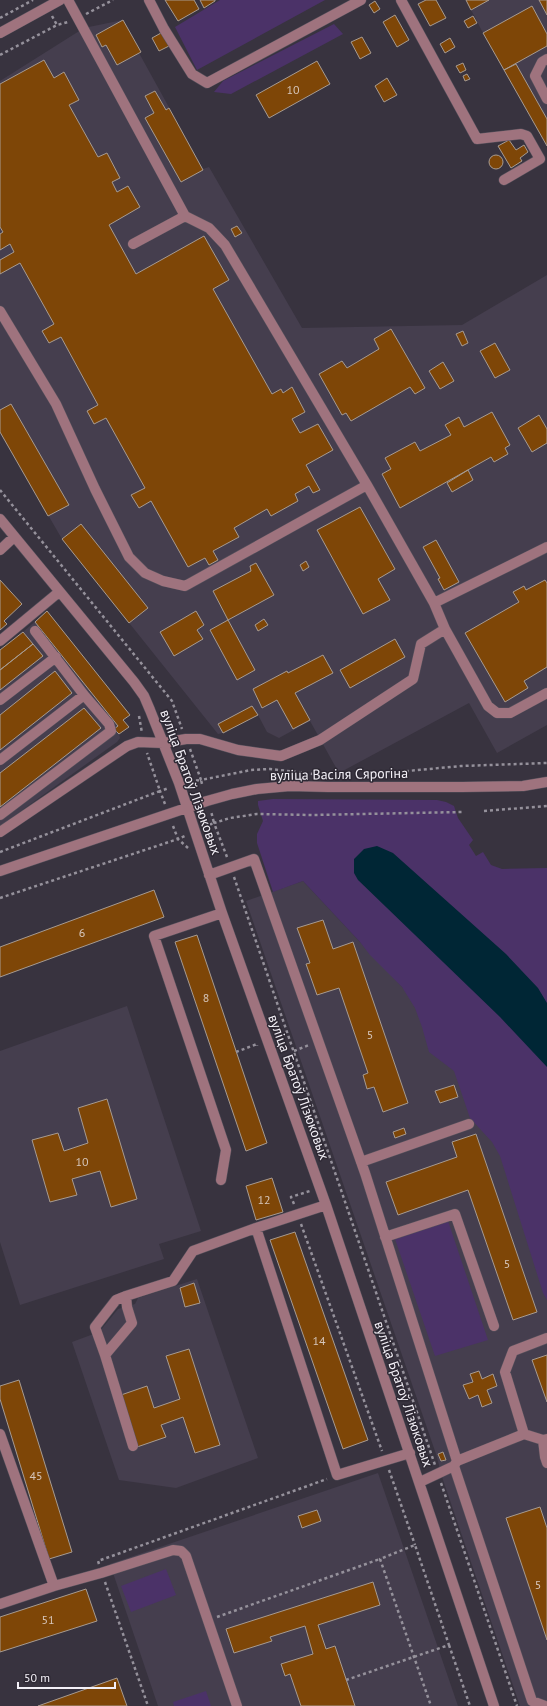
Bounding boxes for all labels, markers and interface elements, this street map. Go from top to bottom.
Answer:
house number: 10 [286,82,300,97]
street label: вуліца Братоў Лізюковых [156,707,226,857]
street label: вуліца Васіля Сярогіна [270,764,408,784]
house number: 6 [79,925,85,940]
house number: 8 [203,990,209,1005]
street label: вуліца Братоў Лізюковых [264,1012,334,1162]
house number: 5 [367,1027,373,1042]
house number: 10 [75,1154,89,1169]
house number: 12 [257,1192,271,1207]
house number: 5 [504,1256,510,1271]
street label: вуліца Братоў Лізюковых [371,1319,437,1469]
house number: 14 [312,1333,326,1348]
house number: 45 [29,1468,43,1483]
house number: 5 [535,1577,541,1592]
house number: 51 [41,1612,55,1627]
scale bar [18,1664,115,1690]
text: 50 m [24,1670,50,1685]

